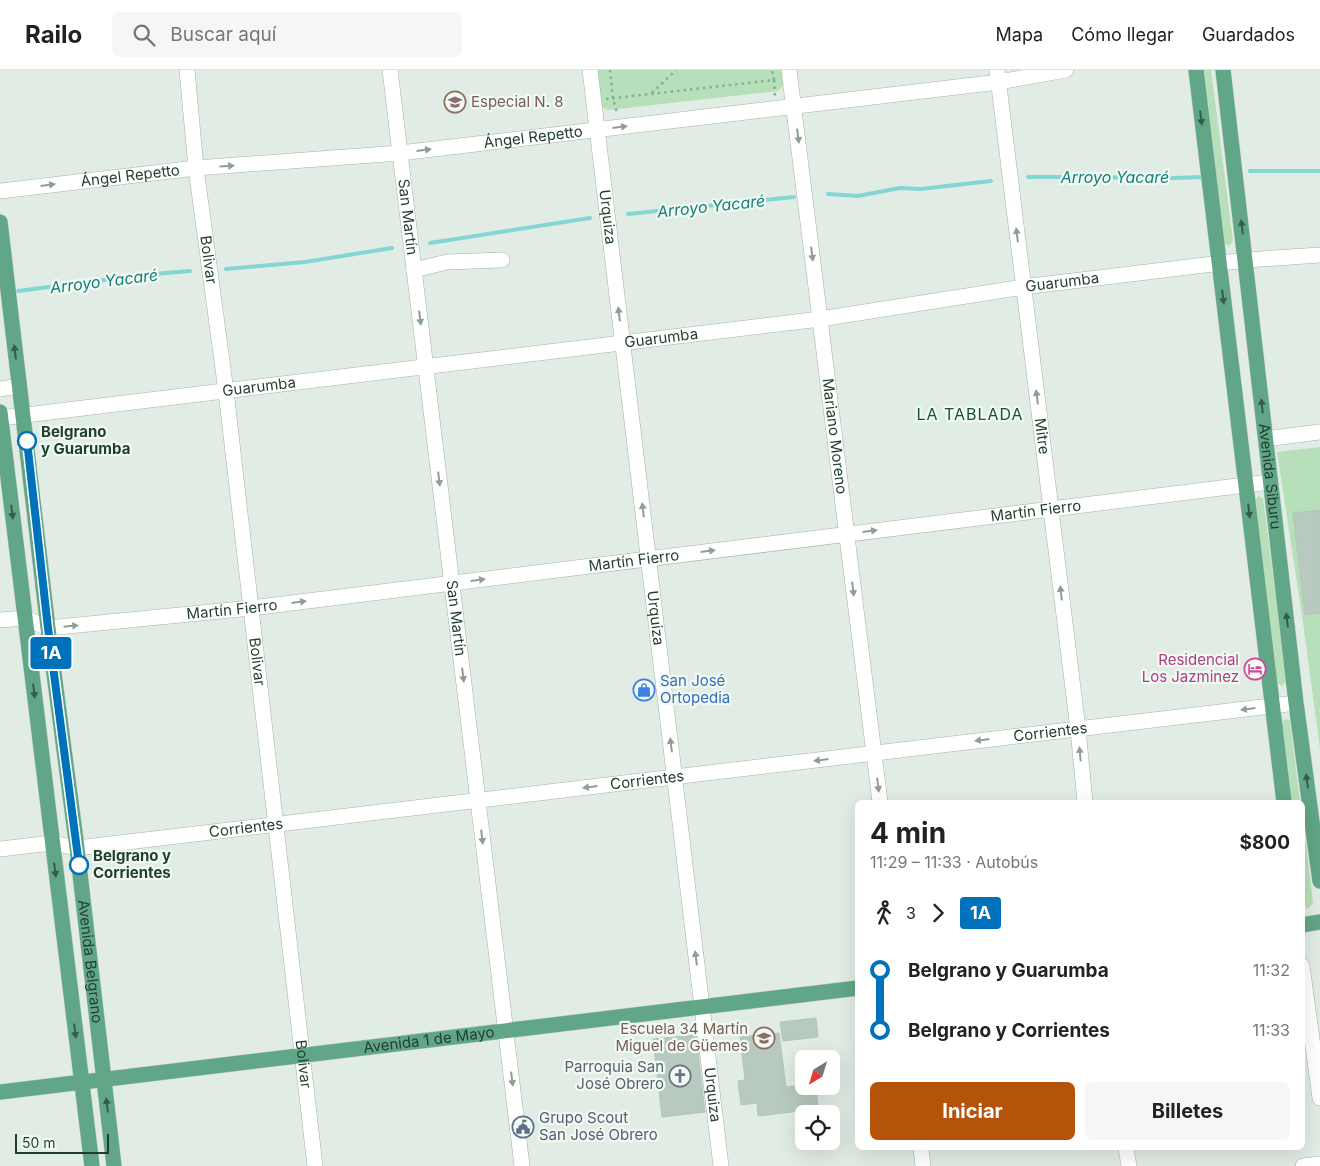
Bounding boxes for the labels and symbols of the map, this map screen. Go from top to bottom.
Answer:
school or university icon: Especial N. 8 [443,90,467,114]
place label: Especial N. 8 [471,92,563,111]
one-way arrow [1197,111,1205,127]
street label: Ángel Repetto [483,121,584,152]
one-way arrow [613,123,629,131]
one-way arrow [794,128,802,144]
one-way arrow [417,146,433,154]
street label: Ángel Repetto [80,160,181,190]
one-way arrow [220,162,236,170]
water label: Arroyo Yacaré [1060,167,1169,187]
street label: San Martín [394,178,422,256]
one-way arrow [41,181,57,189]
street label: Urquiza [595,188,621,245]
water label: Arroyo Yacaré [655,190,766,222]
one-way arrow [1238,219,1246,235]
one-way arrow [1013,227,1021,243]
street label: Bolivar [196,234,222,285]
one-way arrow [808,246,816,262]
water label: Arroyo Yacaré [48,264,159,298]
street label: Guarumba [1024,268,1100,296]
one-way arrow [1219,289,1227,305]
one-way arrow [615,306,623,322]
one-way arrow [416,310,424,326]
street label: Guarumba [623,324,699,352]
one-way arrow [11,344,19,360]
street label: Guarumba [221,372,297,400]
street label: Mariano Moreno [818,377,852,495]
one-way arrow [1033,388,1041,404]
one-way arrow [1258,398,1266,414]
district label: LA TABLADA [916,404,1024,424]
street label: Mitre [1031,417,1054,455]
place label: Belgrano y Guarumba [41,422,130,458]
street label: Avenida Siburu [1255,422,1286,530]
marker: Belgrano y Guarumba [17,431,37,451]
one-way arrow [435,472,443,488]
street label: Martín Fierro [989,495,1082,525]
one-way arrow [639,502,647,518]
one-way arrow [1245,503,1253,519]
one-way arrow [8,505,16,521]
one-way arrow [862,527,878,535]
street label: Martín Fierro [588,545,680,575]
one-way arrow [701,547,717,555]
one-way arrow [470,576,486,584]
street label: San Martín [442,579,471,657]
one-way arrow [850,581,858,597]
one-way arrow [1057,584,1065,600]
street label: Urquiza [643,590,669,646]
street label: Martín Fierro [186,595,278,623]
one-way arrow [291,598,307,606]
one-way arrow [1283,611,1291,627]
one-way arrow [63,622,79,630]
line badge: 1A [28,637,74,669]
street label: Bolivar [245,637,270,687]
place label: Residencial Los Jazminez [1142,650,1239,686]
hotel icon: Residencial Los Jazminez [1243,657,1267,681]
one-way arrow [459,668,467,684]
place label: San José Ortopedia [660,671,730,707]
shop icon: San José Ortopedia [632,678,656,702]
one-way arrow [30,683,38,699]
one-way arrow [1240,705,1256,713]
street label: Corrientes [1012,718,1088,746]
one-way arrow [666,736,674,752]
one-way arrow [974,736,990,744]
one-way arrow [1076,746,1084,762]
one-way arrow [813,756,829,764]
street label: Corrientes [609,766,685,794]
one-way arrow [1303,773,1311,789]
one-way arrow [874,777,882,793]
one-way arrow [582,783,598,791]
street label: Corrientes [208,814,284,841]
one-way arrow [478,829,486,845]
place label: Belgrano y Corrientes [93,846,171,882]
marker: Belgrano y Corrientes [69,855,89,875]
one-way arrow [52,862,60,878]
street label: Avenida Belgrano [74,899,107,1024]
one-way arrow [692,950,700,966]
place label: Escuela 34 Martín Miguel de Güemes [615,1019,748,1055]
street label: Avenida 1 de Mayo [362,1022,495,1057]
one-way arrow [71,1023,79,1039]
school or university icon: Escuela 34 Martín Miguel de Güemes [752,1026,776,1050]
street label: Bolivar [292,1039,316,1090]
north arrow [795,1050,840,1095]
place label: Parroquia San José Obrero [564,1057,664,1093]
church icon: Parroquia San José Obrero [668,1064,692,1088]
street label: Urquiza [700,1066,726,1123]
one-way arrow [508,1071,516,1087]
one-way arrow [103,1096,111,1112]
place label: Grupo Scout San José Obrero [539,1108,658,1144]
public building icon: Grupo Scout San José Obrero [511,1115,535,1139]
scale bar [15,1131,109,1154]

